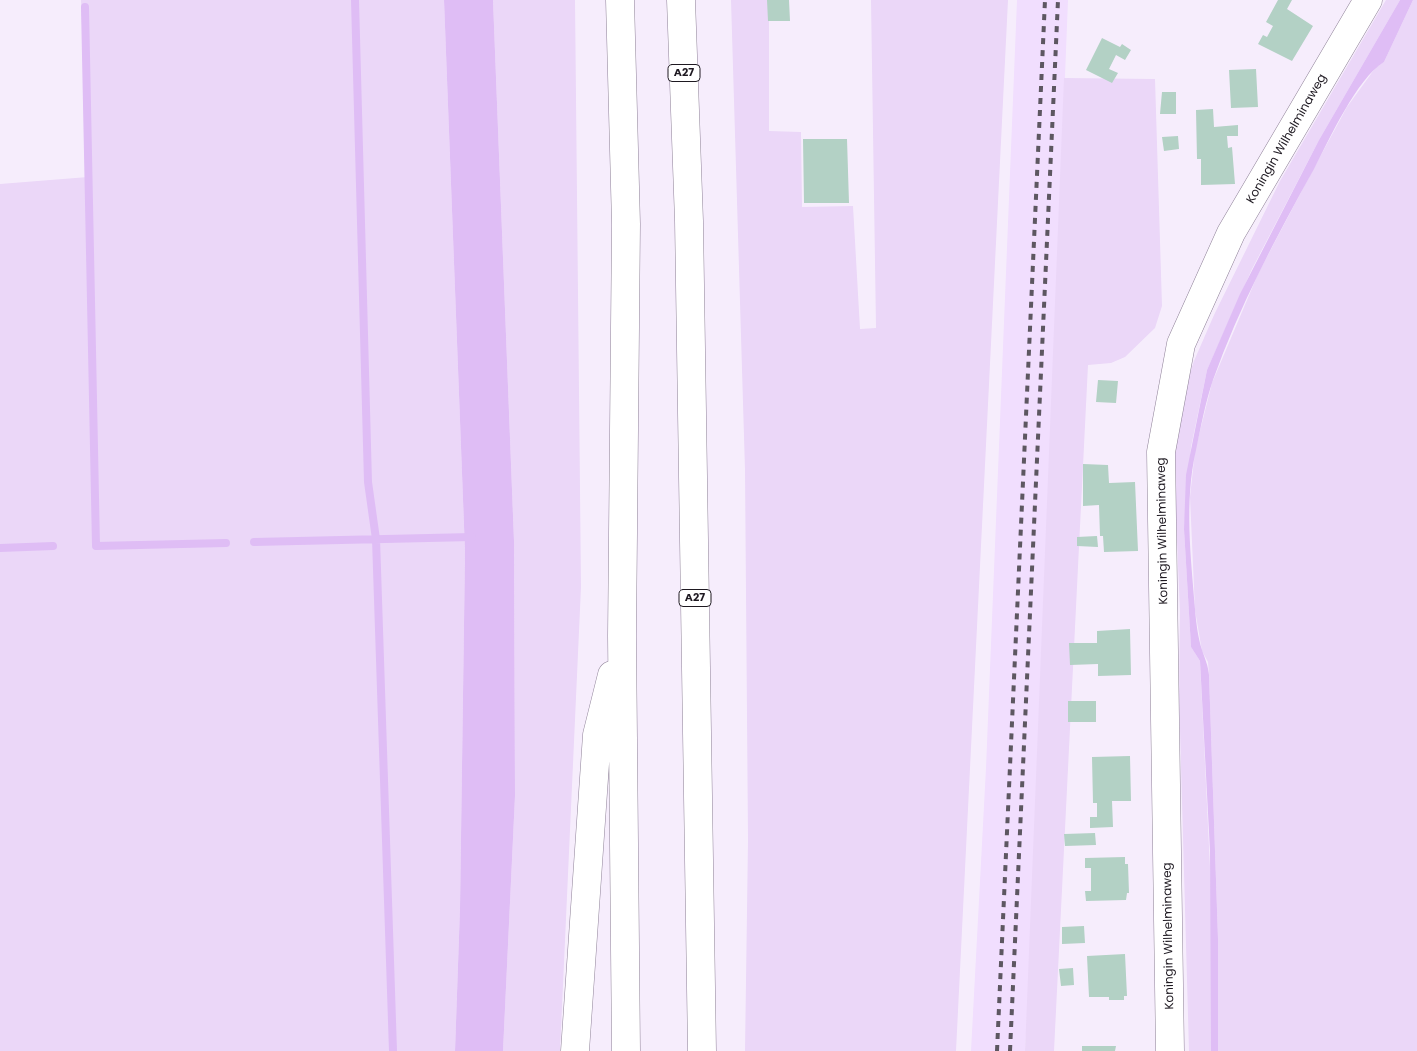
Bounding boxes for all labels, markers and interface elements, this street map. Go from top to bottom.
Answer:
road number: A27 [668,64,700,82]
street label: Koningin Wilhelminaweg [1244,72,1330,206]
street label: Koningin Wilhelminaweg [1155,457,1171,605]
road number: A27 [679,590,711,606]
street label: Koningin Wilhelminaweg [1161,862,1177,1010]

